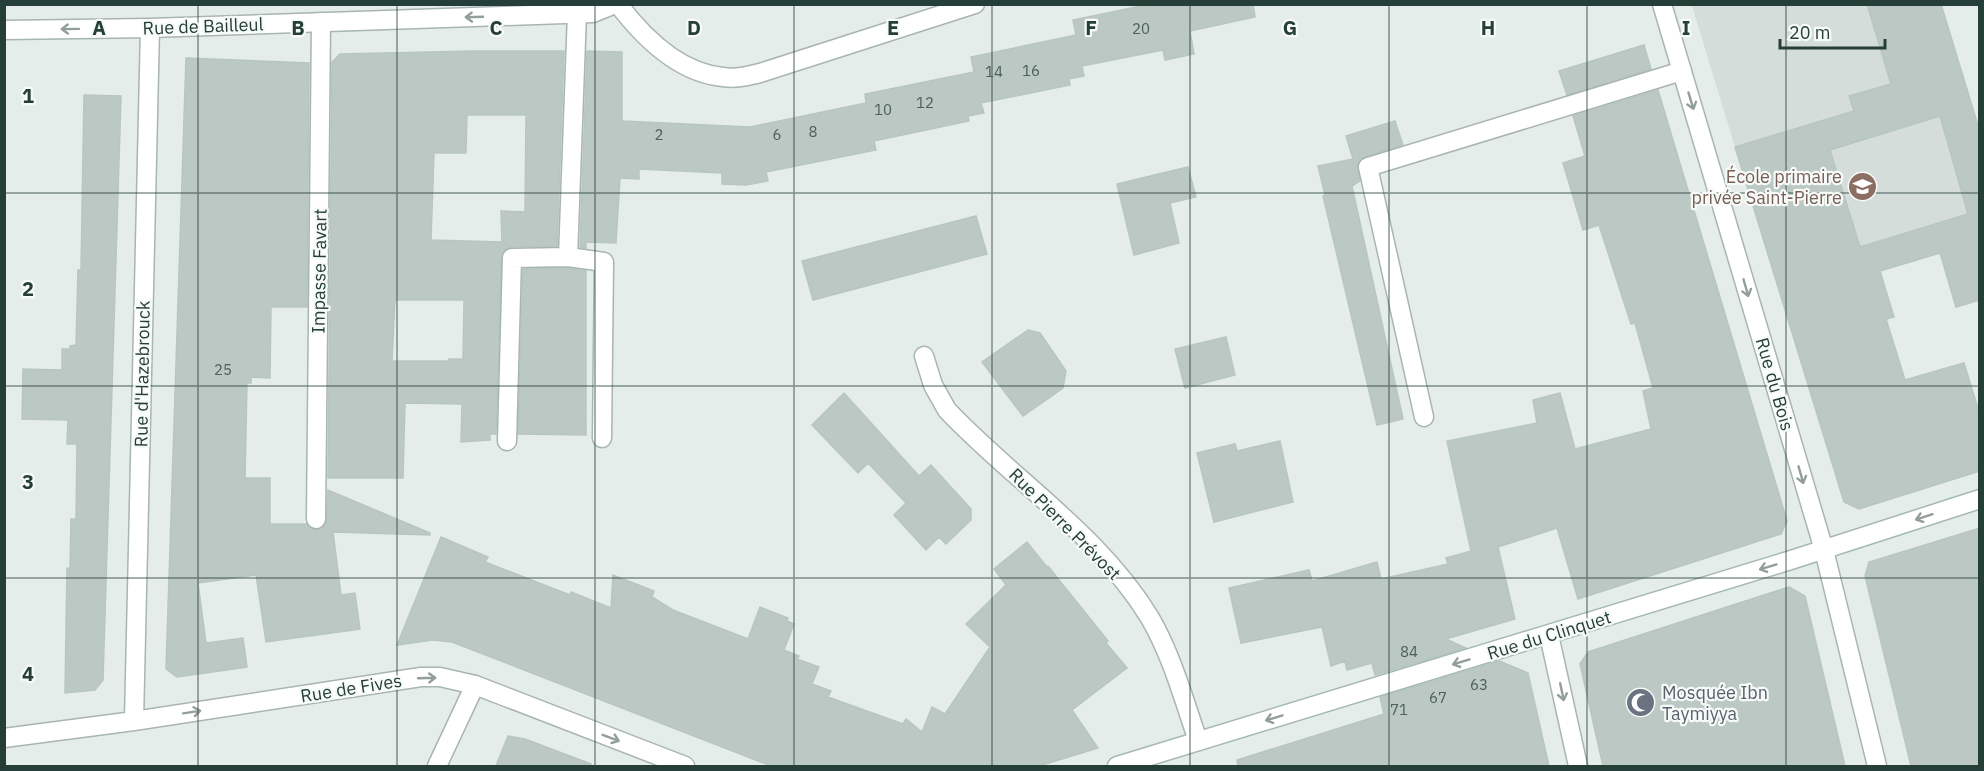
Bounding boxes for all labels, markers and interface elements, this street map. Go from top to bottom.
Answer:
one-way arrow [465,11,485,22]
street label: Rue de Bailleul [142,12,264,40]
scale bar [1780,12,1885,50]
text: A [92,14,106,41]
text: B [291,14,305,41]
text: C [489,14,503,41]
text: D [687,14,701,41]
text: E [887,14,899,41]
text: F [1085,14,1097,41]
text: G [1283,14,1297,41]
text: H [1481,14,1495,41]
text: I [1682,14,1690,41]
house number: 20 [1132,19,1150,38]
text: 20 m [1789,21,1831,44]
one-way arrow [60,23,80,35]
house number: 16 [1022,61,1040,80]
house number: 14 [985,62,1003,81]
text: 1 [22,82,34,109]
one-way arrow [1686,91,1697,110]
house number: 12 [916,93,934,112]
house number: 10 [874,100,892,119]
house number: 8 [808,122,818,141]
house number: 2 [654,125,664,144]
house number: 6 [772,125,782,144]
place label: École primaire privée Saint-Pierre [1692,165,1842,209]
school or university icon: École primaire privée Saint-Pierre [1847,170,1879,202]
street label: Impasse Favart [306,208,332,334]
text: 2 [22,275,34,302]
one-way arrow [1741,278,1752,297]
street label: Rue d'Hazebrouck [129,300,155,448]
street label: Rue du Bois [1751,335,1799,433]
house number: 25 [214,360,232,379]
street label: Rue Pierre Prévost [1004,463,1126,585]
one-way arrow [1796,465,1807,484]
text: 3 [22,468,34,495]
one-way arrow [1915,512,1934,523]
one-way arrow [1759,562,1778,573]
street label: Rue du Clinquet [1484,605,1614,665]
house number: 84 [1400,642,1418,661]
one-way arrow [1452,657,1471,668]
text: 4 [22,660,34,687]
street label: Rue de Fives [299,669,403,707]
one-way arrow [416,672,436,683]
house number: 63 [1470,675,1488,694]
place label: Mosquée Ibn Taymiyya [1662,681,1768,725]
one-way arrow [1557,682,1568,701]
mosque icon: Mosquée Ibn Taymiyya [1625,686,1657,718]
house number: 67 [1429,688,1447,707]
house number: 71 [1390,700,1408,719]
one-way arrow [182,706,201,717]
one-way arrow [1265,713,1284,724]
one-way arrow [601,733,620,744]

